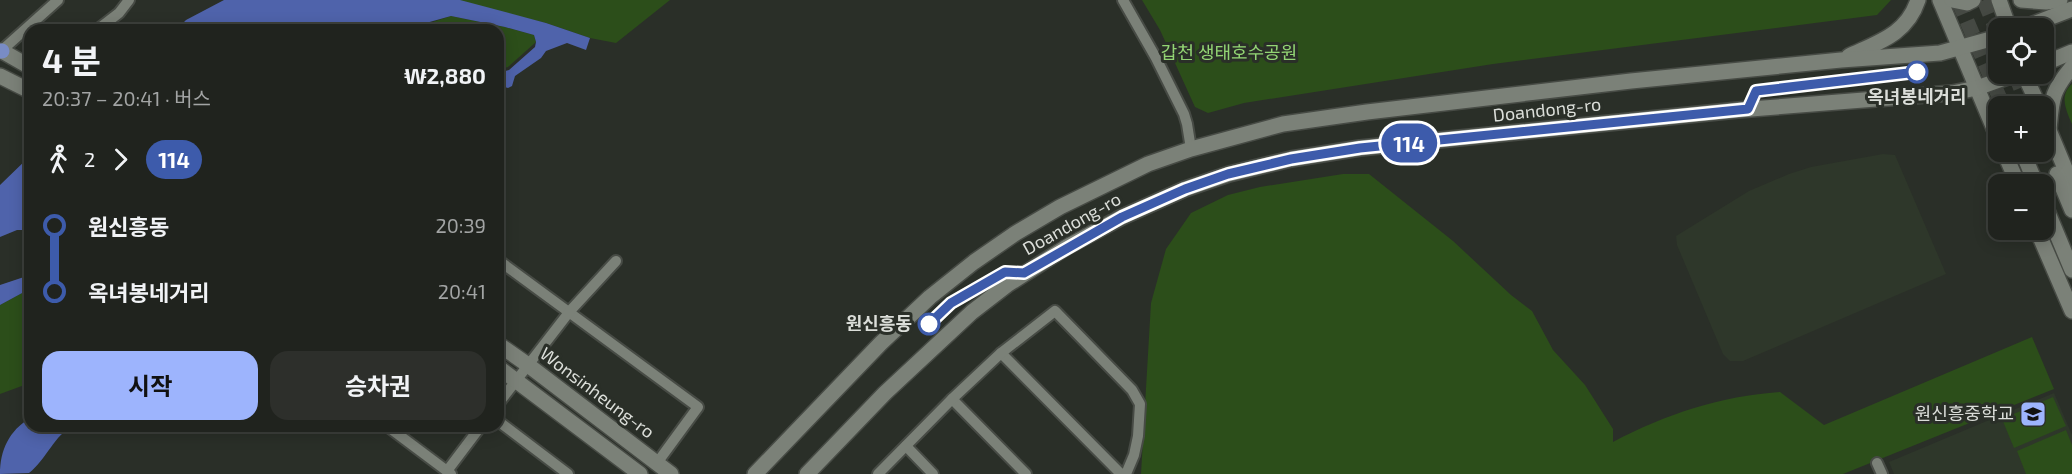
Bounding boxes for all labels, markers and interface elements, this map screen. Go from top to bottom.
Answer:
map controls [1988,18,2054,240]
button: locate [1988,18,2054,84]
text: 4 분 [42,40,101,80]
park label: 갑천 생태호수공원 [1161,41,1297,63]
marker: 옥녀봉네거리 [1906,61,1928,83]
text: ₩2,880 [404,62,486,88]
place label: 옥녀봉네거리 [1867,85,1967,107]
text: 20:37 – 20:41 · 버스 [42,86,211,110]
street label: Doandong-ro [1492,92,1602,126]
button: + [1988,96,2054,162]
line badge: 114 [1374,124,1444,162]
text: 114 [1393,131,1425,156]
icon: walk [42,143,75,176]
icon: forward [104,143,137,176]
text: 2 [84,147,95,171]
text: 114 [158,147,190,172]
button: − [1988,174,2054,240]
street label: Doandong-ro [1019,187,1124,259]
text: 원신흥동 [88,213,169,239]
text: 20:39 [435,213,486,237]
text: 옥녀봉네거리 [88,279,209,305]
text: 20:41 [438,279,486,303]
place label: 원신흥동 [846,312,912,334]
marker: 원신흥동 [918,313,940,335]
street label: Wonsinheung-ro [536,342,659,442]
button: 시작 [42,351,258,420]
button: 승차권 [270,351,486,420]
school or university icon: 원신흥중학교 [2018,399,2048,429]
place label: 원신흥중학교 [1915,402,2014,424]

